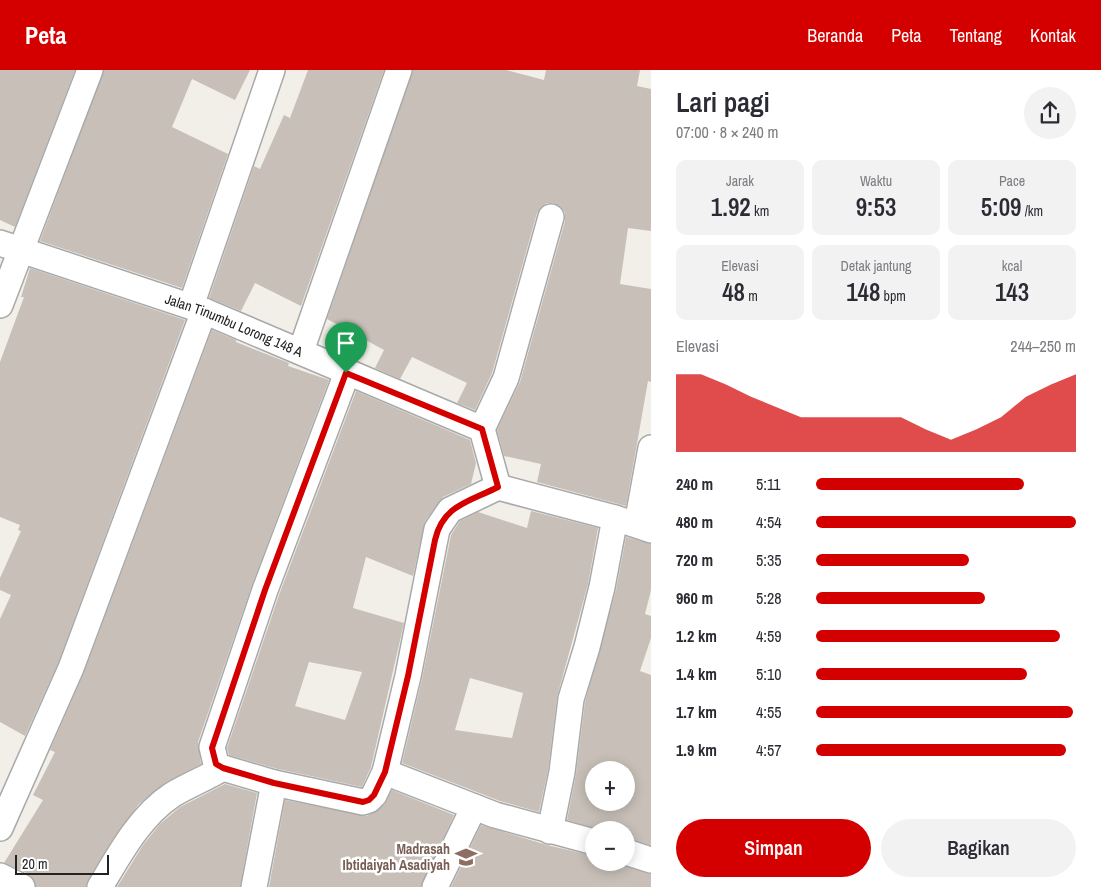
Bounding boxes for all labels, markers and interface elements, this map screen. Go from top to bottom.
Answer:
text: Peta [25,19,67,51]
text: Beranda [807,23,863,48]
text: Peta [891,23,922,48]
text: Tentang [950,23,1002,48]
text: Kontak [1030,23,1076,48]
text: Lari pagi [676,83,770,121]
button: share [1024,87,1076,139]
text: 07:00 · 8 × 240 m [676,121,779,143]
text: Jarak [726,172,754,190]
text: Waktu [860,172,892,190]
text: Pace [999,172,1025,190]
text: 1.92 [711,190,751,224]
text: 9:53 [856,190,896,224]
text: 5:09 [981,190,1021,224]
text: km [751,202,769,220]
text: /km [1021,202,1043,220]
text: Elevasi [721,257,759,275]
text: Detak jantung [841,257,911,275]
text: kcal [1002,257,1022,275]
text: 48 [722,275,745,309]
text: 148 [846,275,880,309]
text: 143 [995,275,1029,309]
text: m [745,287,758,305]
text: bpm [880,287,906,305]
street label: Jalan Tinumbu Lorong 148 A [163,290,306,361]
pin [325,322,367,373]
icon: arrive [332,329,360,357]
text: Elevasi [676,335,719,357]
text: 244–250 m [1010,335,1076,357]
text: 240 m [676,473,713,495]
text: 5:11 [756,473,781,495]
text: 480 m [676,511,713,533]
text: 4:54 [756,511,782,533]
text: 720 m [676,549,713,571]
text: 5:35 [756,549,782,571]
text: 960 m [676,587,713,609]
text: 5:28 [756,587,782,609]
text: 1.2 km [676,625,717,647]
text: 4:59 [756,625,782,647]
text: 1.4 km [676,663,717,685]
text: 5:10 [756,663,782,685]
text: 1.7 km [676,701,717,723]
text: 4:55 [756,701,782,723]
text: 1.9 km [676,739,717,761]
text: 4:57 [756,739,782,761]
map controls [585,761,635,871]
button: + [585,761,635,811]
button: Simpan [676,819,871,877]
button: Bagikan [881,819,1076,877]
button: − [585,821,635,871]
place label: Madrasah Ibtidaiyah Asadiyah [343,840,450,874]
school or university icon: Madrasah Ibtidaiyah Asadiyah [453,844,479,870]
scale bar [15,852,109,875]
text: 20 m [22,855,48,873]

